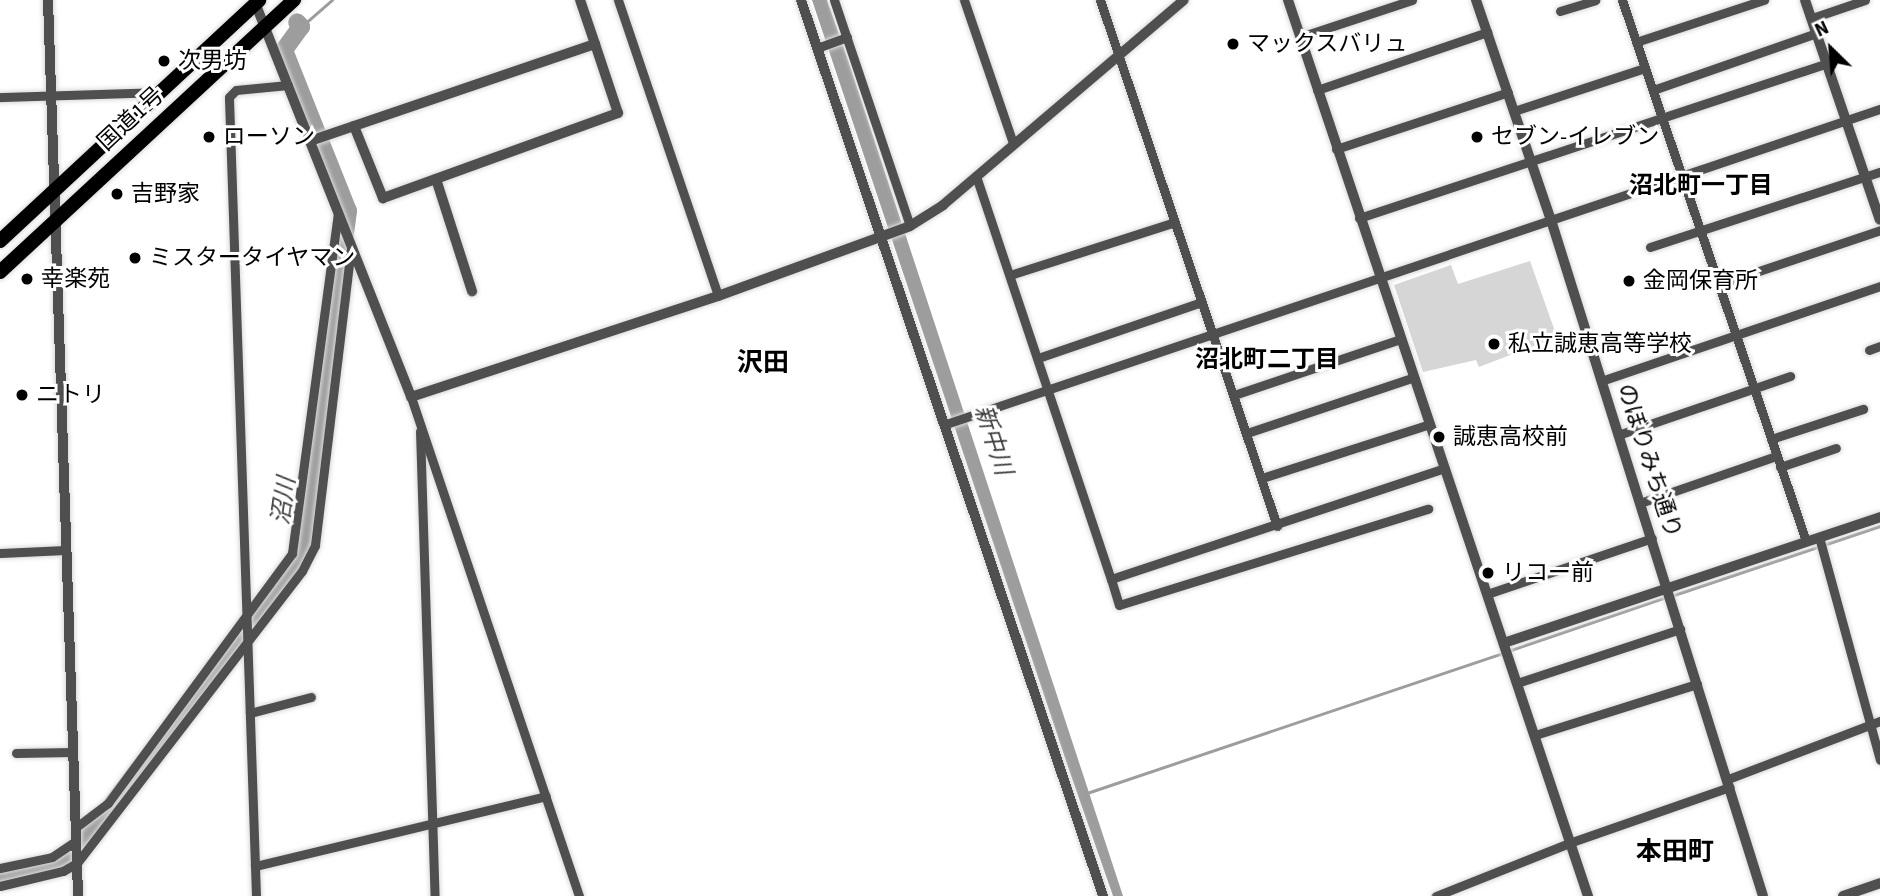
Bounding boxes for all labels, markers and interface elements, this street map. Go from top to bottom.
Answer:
north arrow [1796,14,1866,84]
text: N [1810,15,1833,44]
place label: マックスバリュ [1247,30,1408,58]
marker: マックスバリュ [1225,36,1241,52]
place label: 次男坊 [178,47,247,75]
marker: 次男坊 [156,53,172,69]
street label: 国道1号 [92,81,170,157]
place label: ローソン [223,123,315,151]
place label: セブン-イレブン [1491,123,1659,151]
marker: ローソン [201,129,217,145]
marker: セブン-イレブン [1469,129,1485,145]
district label: 沼北町一丁目 [1629,172,1773,200]
place label: 吉野家 [131,180,200,208]
marker: 吉野家 [109,186,125,202]
place label: ミスタータイヤマン [149,244,356,272]
marker: ミスタータイヤマン [127,250,143,266]
place label: 幸楽苑 [41,265,110,293]
place label: 金岡保育所 [1643,267,1758,295]
marker: 幸楽苑 [19,271,35,287]
marker: 金岡保育所 [1621,273,1637,289]
place label: 私立誠恵高等学校 [1508,330,1692,358]
marker: 私立誠恵高等学校 [1486,336,1502,352]
district label: 沼北町二丁目 [1195,346,1339,374]
district label: 沢田 [737,347,789,379]
street label: のぼりみち通り [1611,380,1687,542]
place label: ニトリ [36,381,105,409]
marker: ニトリ [14,387,30,403]
water label: 新中川 [968,401,1018,479]
place label: 誠恵高校前 [1453,423,1568,451]
marker: 誠恵高校前 [1431,429,1447,445]
water label: 沼川 [266,475,302,527]
place label: リコー前 [1502,559,1594,587]
marker: リコー前 [1480,565,1496,581]
district label: 本田町 [1636,836,1714,868]

